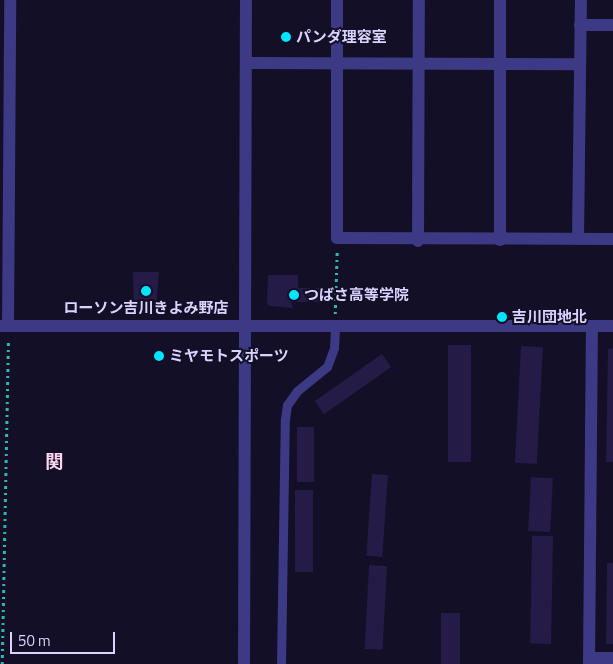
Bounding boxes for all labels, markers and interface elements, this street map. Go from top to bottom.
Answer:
place label: パンダ理容室 [296,28,386,46]
marker: パンダ理容室 [280,31,292,43]
marker: ローソン吉川きよみ野店 [140,285,152,297]
place label: つばさ高等学院 [304,286,409,304]
marker: つばさ高等学院 [288,289,300,301]
place label: ローソン吉川きよみ野店 [64,299,228,317]
place label: 吉川団地北 [512,308,587,326]
marker: 吉川団地北 [496,311,508,323]
place label: ミヤモトスポーツ [169,347,289,365]
marker: ミヤモトスポーツ [153,350,165,362]
district label: 関 [45,451,63,473]
scale bar [12,622,118,654]
text: 50 m [18,629,51,652]

